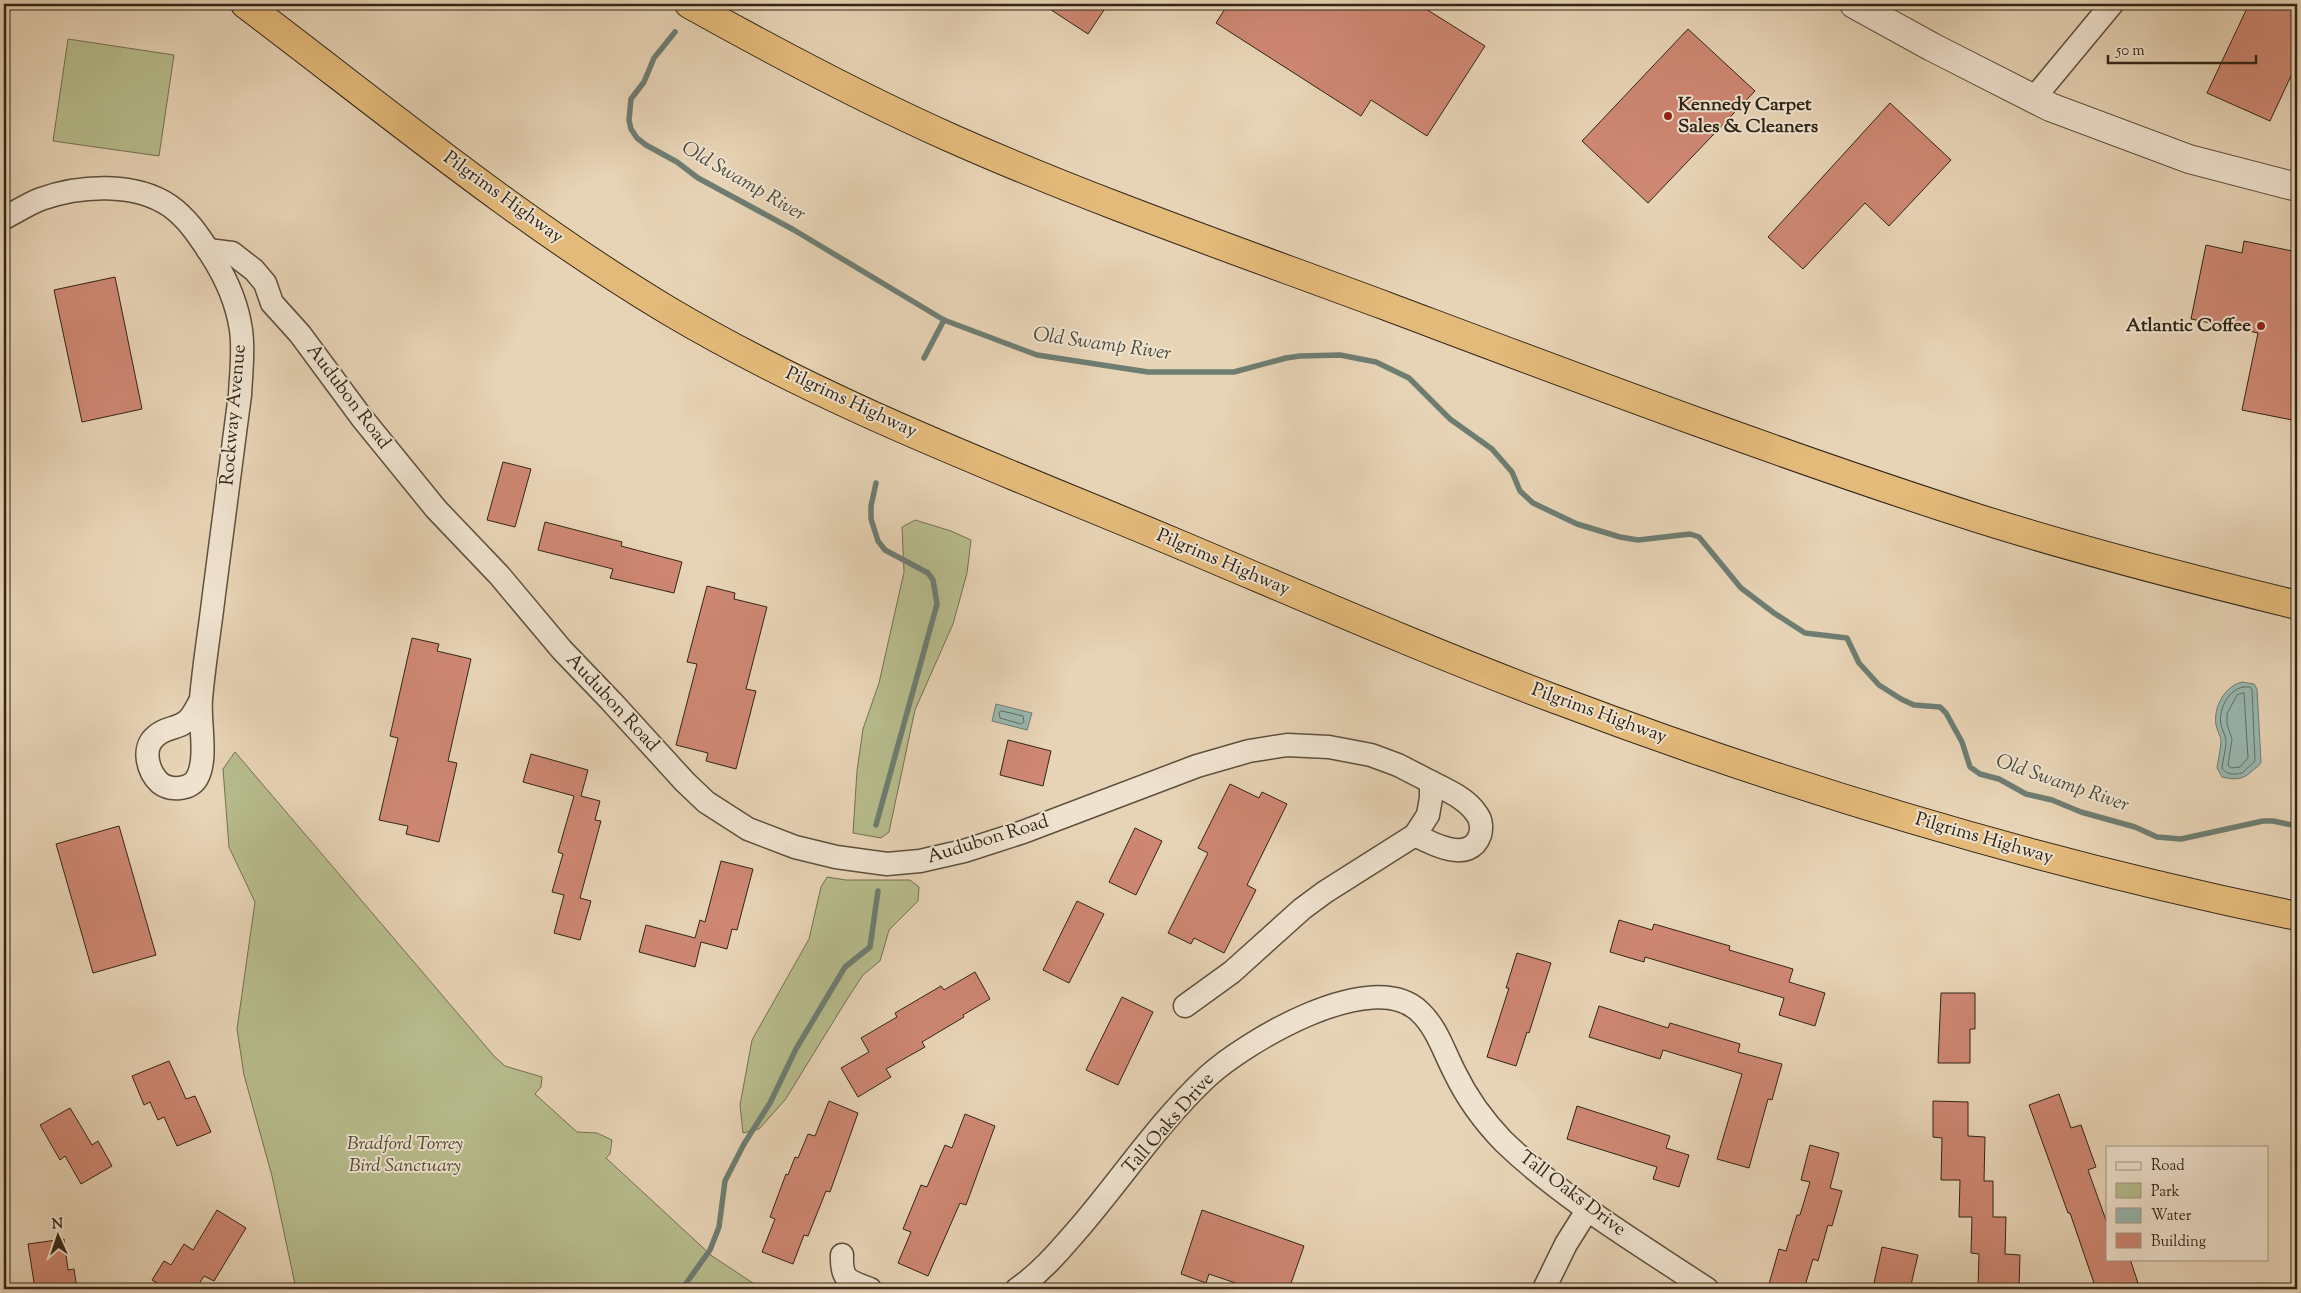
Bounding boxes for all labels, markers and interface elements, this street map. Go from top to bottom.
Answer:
scale bar [2108,32,2256,64]
text: 50 m [2115,41,2145,62]
place label: Kennedy Carpet Sales & Cleaners [1678,92,1819,141]
marker: Kennedy Carpet Sales & Cleaners [1662,110,1674,122]
water label: Old Swamp River [675,135,811,229]
street label: Pilgrims Highway [437,145,569,251]
place label: Atlantic Coffee [2126,313,2251,340]
marker: Atlantic Coffee [2255,320,2267,332]
water label: Old Swamp River [1031,321,1173,369]
street label: Audubon Road [299,339,397,456]
street label: Rockway Avenue [214,343,254,487]
street label: Pilgrims Highway [781,361,922,446]
street label: Pilgrims Highway [1152,523,1294,604]
street label: Audubon Road [559,648,665,758]
street label: Pilgrims Highway [1527,677,1671,751]
water label: Old Swamp River [1991,748,2133,820]
street label: Pilgrims Highway [1912,806,2057,872]
street label: Audubon Road [924,809,1052,871]
street label: Tall Oaks Drive [1117,1067,1221,1181]
park label: Bradford Torrey Bird Sanctuary [347,1131,463,1180]
street label: Tall Oaks Drive [1513,1145,1631,1243]
legend [2106,1146,2268,1260]
text: Road [2151,1156,2185,1177]
text: Park [2151,1182,2180,1203]
text: Water [2151,1206,2192,1227]
north arrow [32,1210,82,1260]
text: N [51,1215,64,1235]
text: Building [2151,1232,2206,1253]

